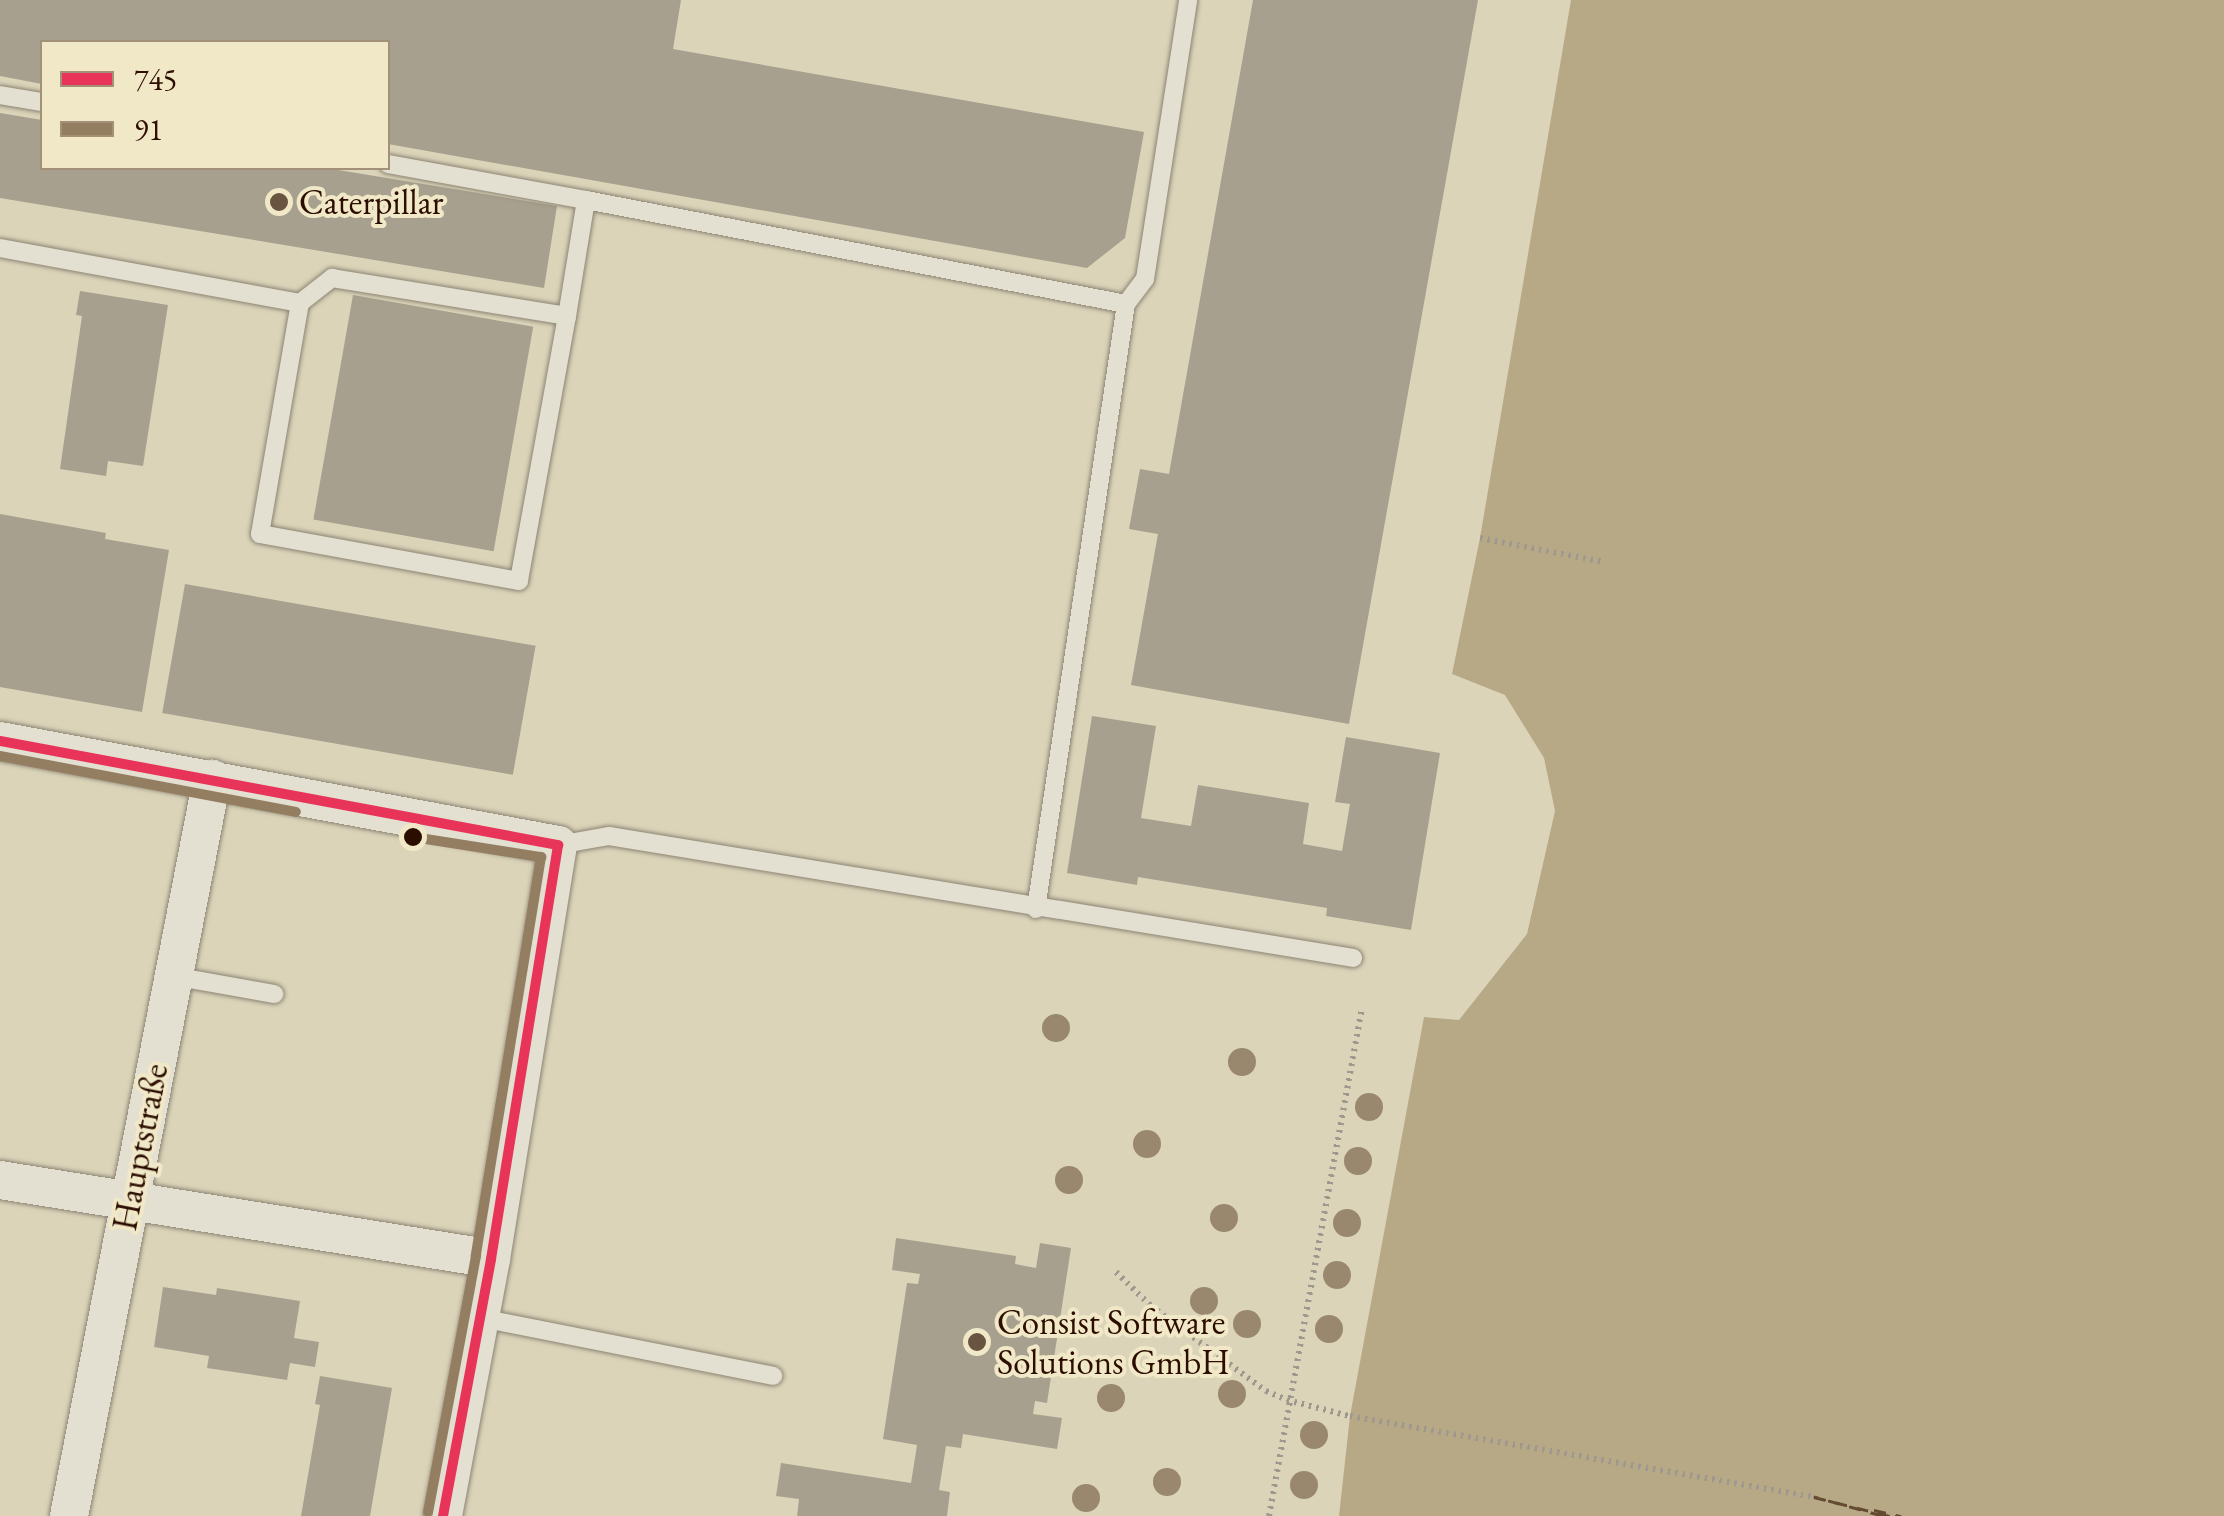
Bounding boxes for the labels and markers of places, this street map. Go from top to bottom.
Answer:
place label: Caterpillar [299,181,443,223]
marker: Caterpillar [268,191,290,213]
unlabelled marker [403,827,423,847]
place label: Consist Software Solutions GmbH [997,1301,1230,1383]
marker: Consist Software Solutions GmbH [966,1331,988,1353]

